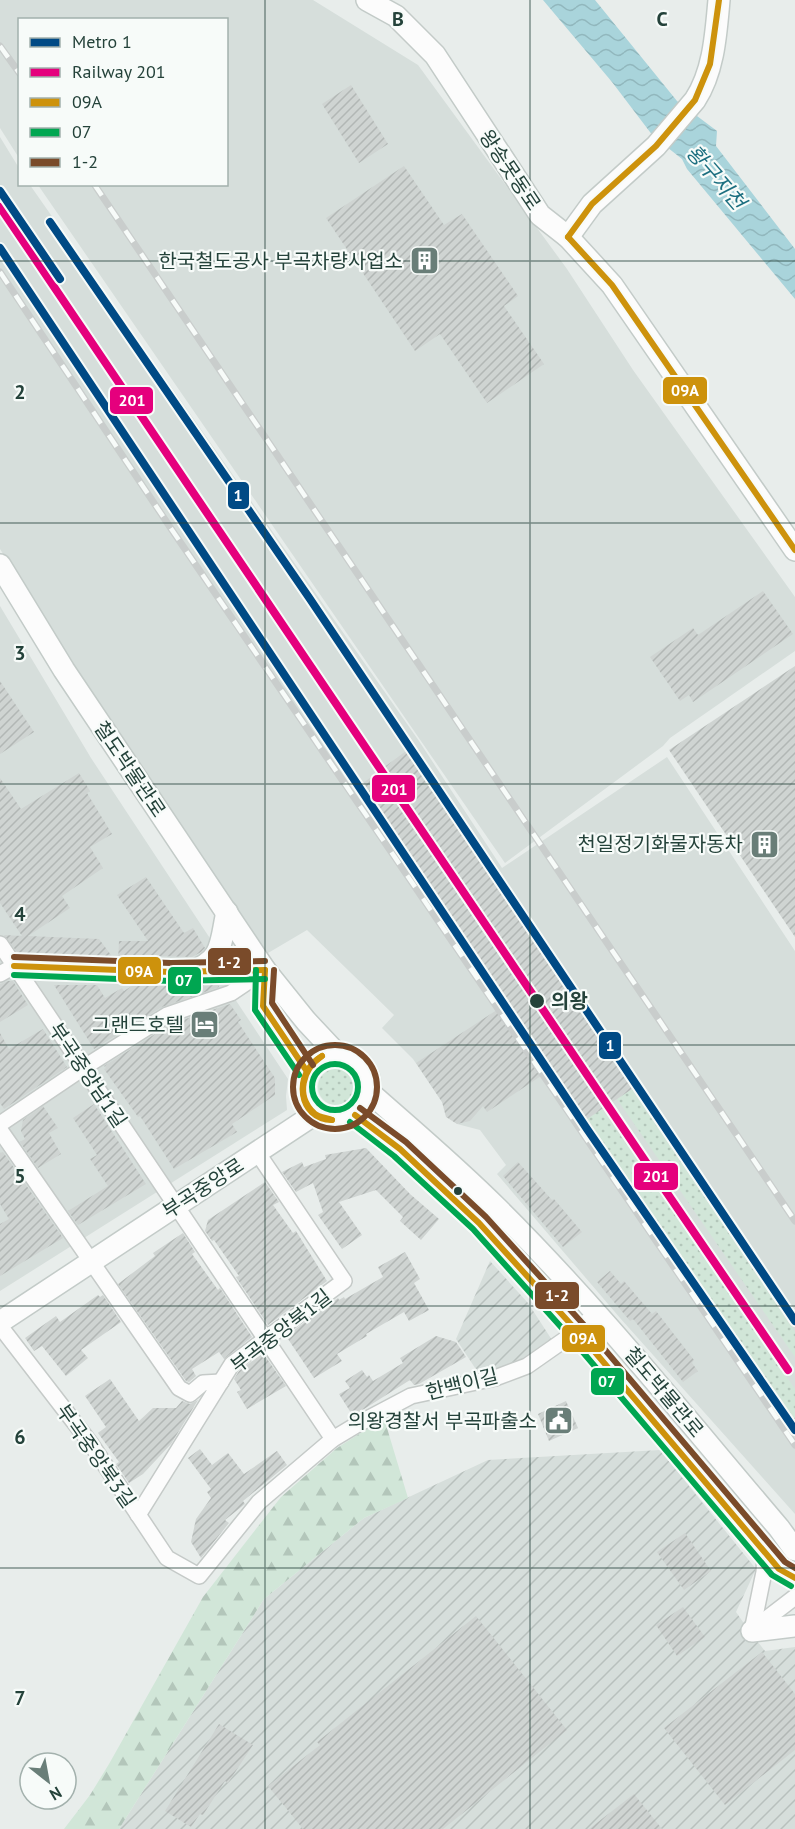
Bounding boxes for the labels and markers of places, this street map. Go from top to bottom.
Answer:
building icon: 한국철도공사 부곡차량사업소 [408,245,440,277]
place label: 한국철도공사 부곡차량사업소 [158,248,403,274]
building icon: 천일정기화물자동차 [748,828,780,860]
place label: 천일정기화물자동차 [577,831,743,857]
place label: 의왕 [551,988,588,1014]
marker: 의왕 [528,992,546,1010]
hotel icon: 그랜드호텔 [189,1009,221,1041]
place label: 그랜드호텔 [92,1012,184,1038]
unlabelled marker [452,1185,464,1197]
public building icon: 의왕경찰서 부곡파출소 [542,1405,574,1437]
place label: 의왕경찰서 부곡파출소 [348,1408,537,1434]

